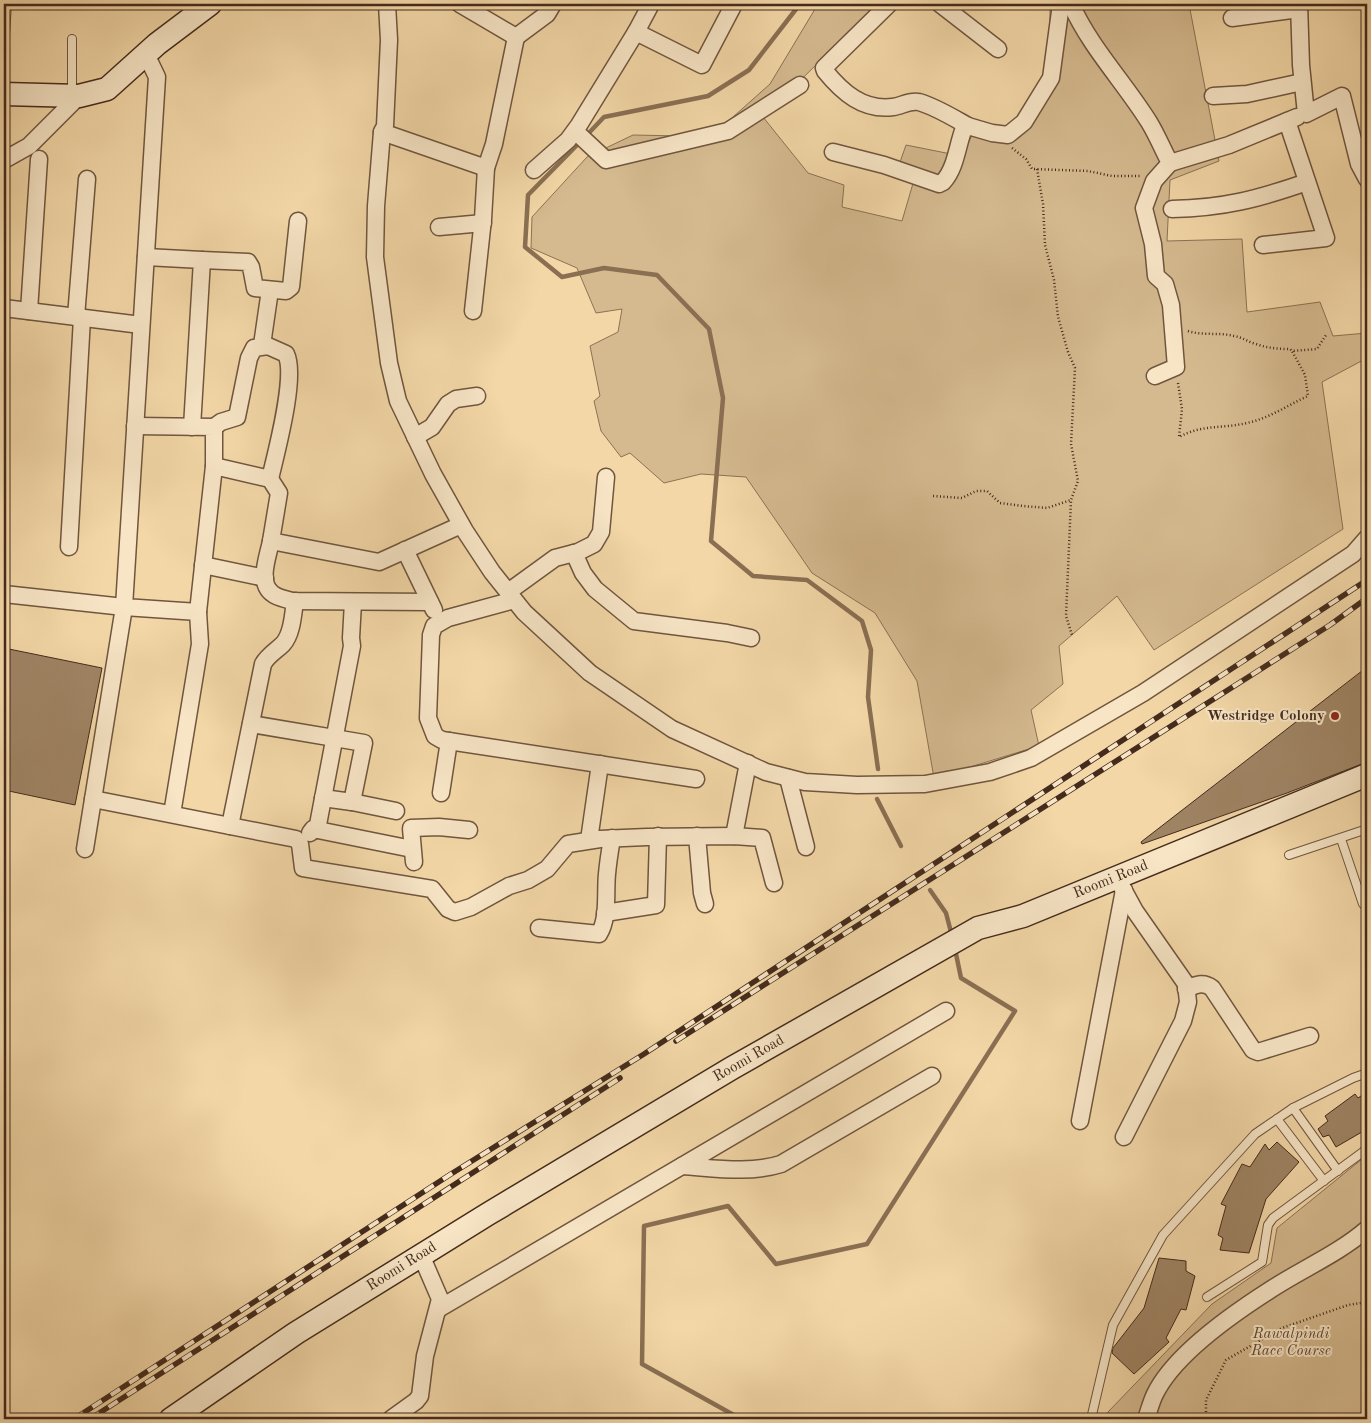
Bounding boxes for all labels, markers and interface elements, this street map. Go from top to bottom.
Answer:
place label: Westridge Colony [1207,709,1325,724]
marker: Westridge Colony [1329,710,1341,722]
street label: Roomi Road [1071,858,1151,902]
street label: Roomi Road [711,1033,787,1085]
street label: Roomi Road [364,1240,440,1294]
park label: Rawalpindi Race Course [1250,1327,1331,1359]

